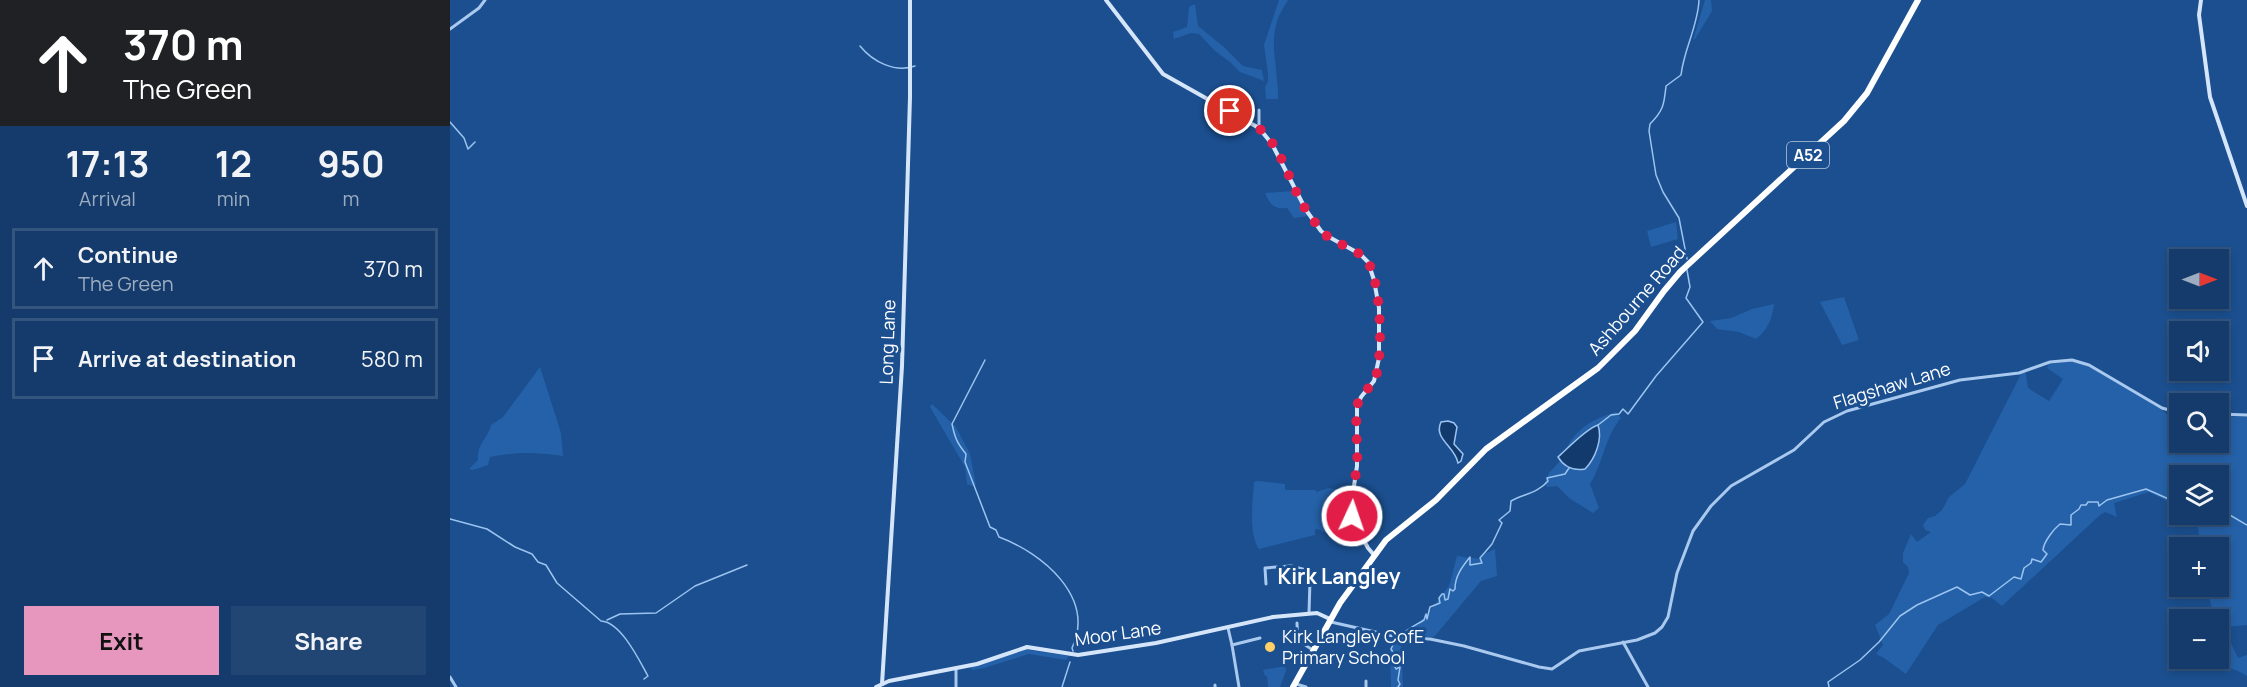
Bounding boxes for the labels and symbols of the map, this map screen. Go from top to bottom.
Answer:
pin [1204,85,1255,136]
road number: A52 [1787,142,1829,168]
street label: Ashbourne Road [1582,241,1690,360]
north arrow [2169,249,2229,309]
street label: Long Lane [874,299,900,385]
street label: Flagshaw Lane [1830,356,1953,414]
position arrow [1320,484,1384,548]
district label: Kirk Langley [1278,562,1401,590]
street label: Moor Lane [1073,615,1163,651]
place label: Kirk Langley CofE Primary School [1282,624,1424,669]
marker: Kirk Langley CofE Primary School [1263,640,1277,654]

